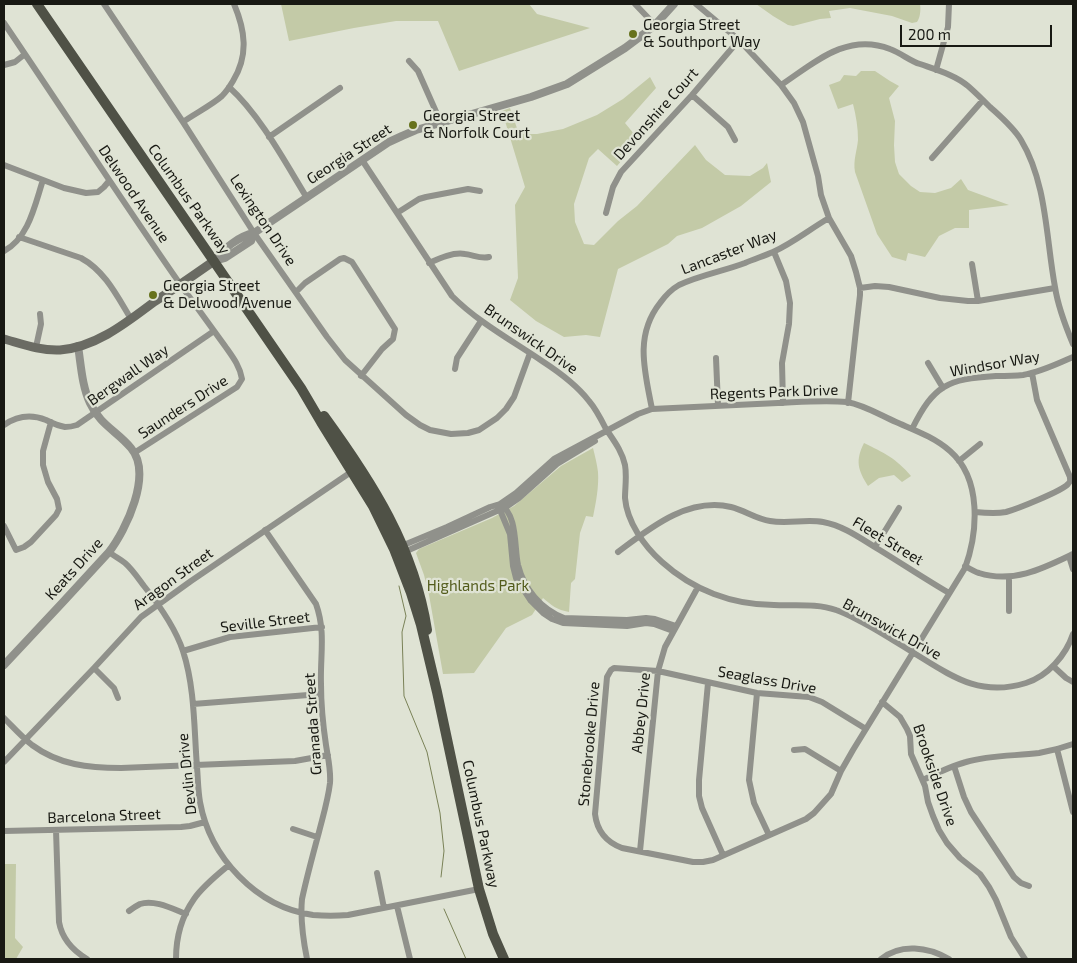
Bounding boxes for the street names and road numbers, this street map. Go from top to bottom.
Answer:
street label: Devonshire Court [610,64,702,164]
street label: Georgia Street [303,120,395,188]
street label: Columbus Parkway [144,140,234,258]
street label: Delwood Avenue [95,142,173,246]
street label: Lexington Drive [226,171,300,269]
street label: Lancaster Way [679,225,779,279]
street label: Brunswick Drive [481,300,581,378]
street label: Bergwall Way [84,340,172,410]
street label: Windsor Way [949,347,1041,381]
street label: Saunders Drive [135,371,231,443]
street label: Regents Park Drive [709,381,839,403]
street label: Fleet Street [849,513,927,569]
street label: Keats Drive [41,534,107,604]
street label: Aragon Street [130,544,216,614]
street label: Brunswick Drive [839,594,945,664]
street label: Seville Street [219,608,311,636]
street label: Seaglass Drive [716,662,818,698]
street label: Granada Street [300,672,326,776]
street label: Abbey Drive [628,672,654,754]
street label: Stonebrooke Drive [575,681,603,807]
street label: Brookside Drive [909,722,961,828]
street label: Devlin Drive [174,732,200,816]
street label: Columbus Parkway [459,758,503,890]
street label: Barcelona Street [47,805,161,827]

